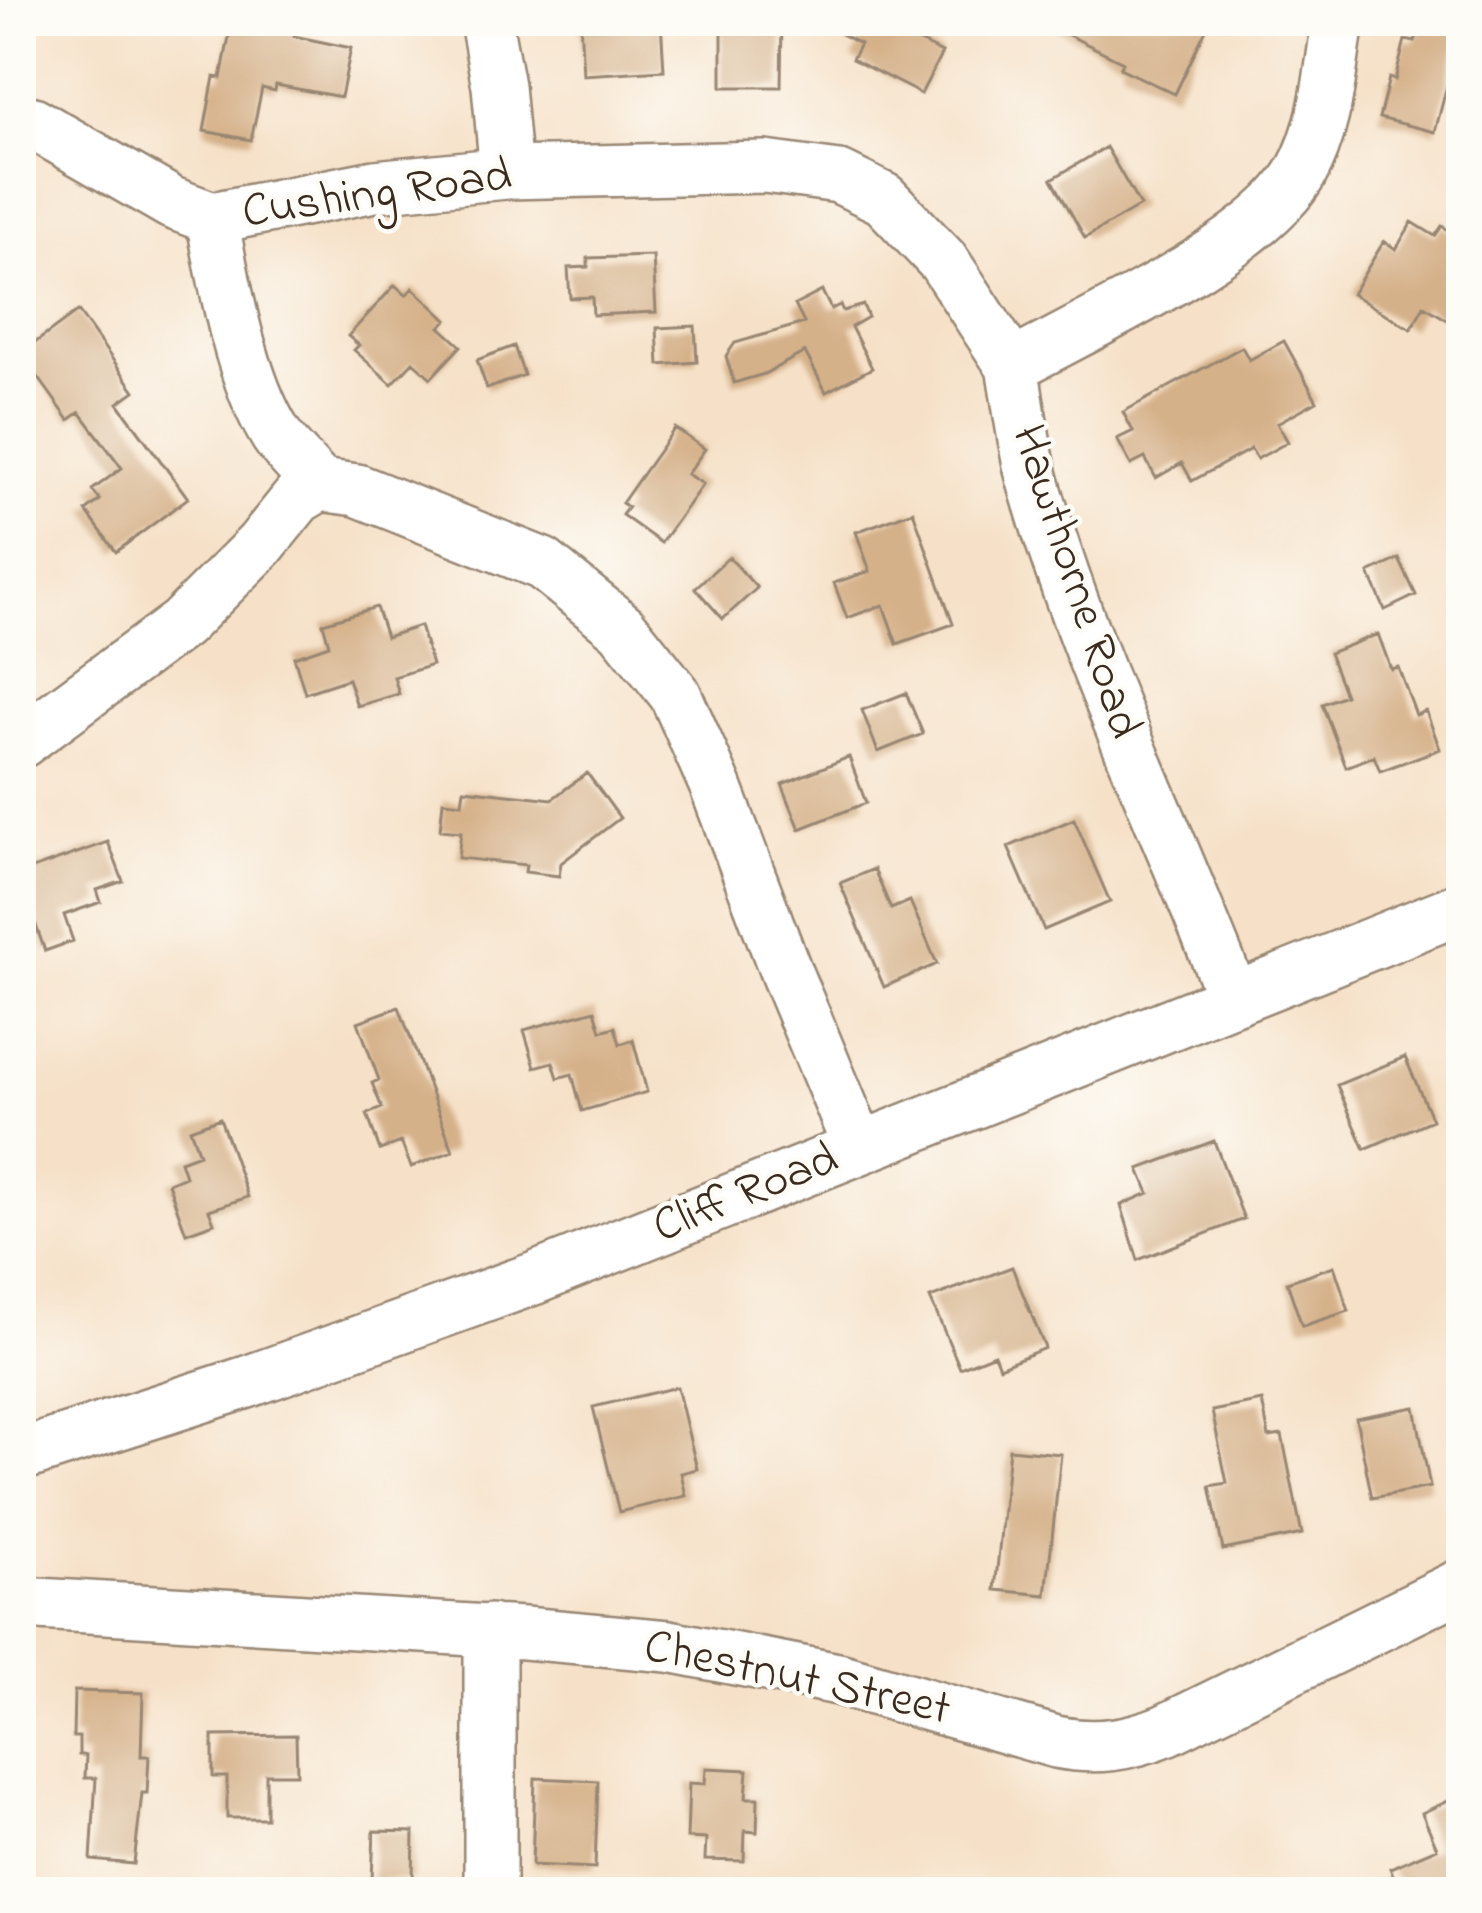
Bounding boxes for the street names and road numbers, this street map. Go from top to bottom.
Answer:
street label: Cushing Road [238,141,516,250]
street label: Hawthorne Road [991,416,1159,748]
street label: Cliff Road [643,1125,849,1263]
street label: Chestnut Street [637,1612,957,1746]

